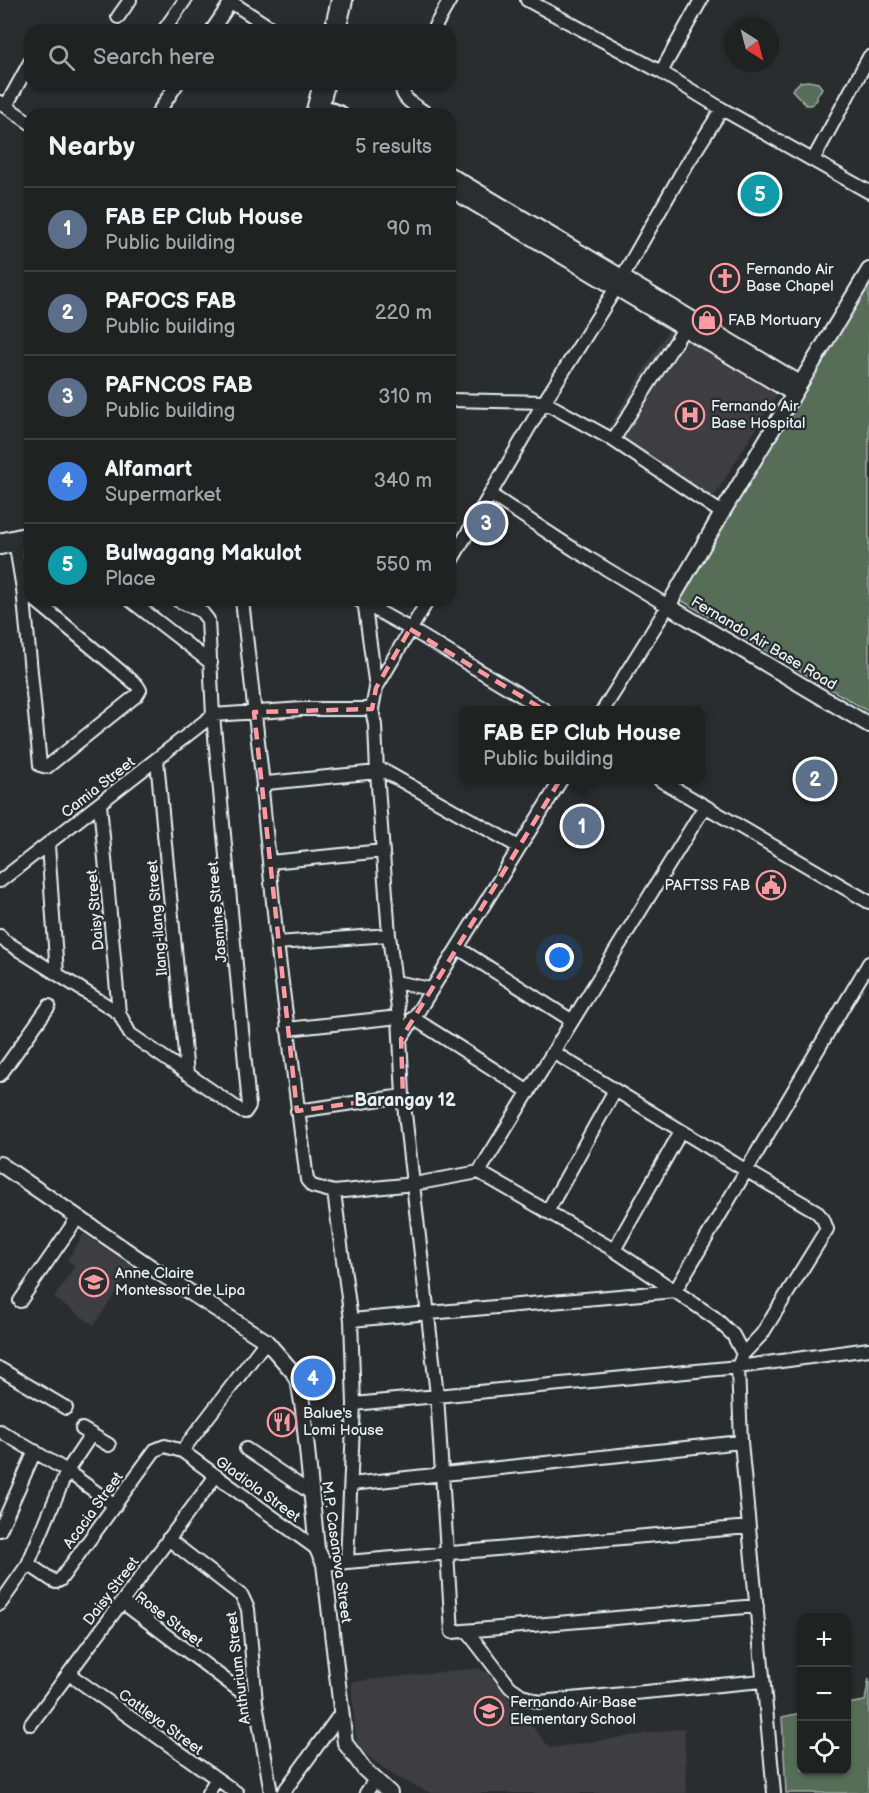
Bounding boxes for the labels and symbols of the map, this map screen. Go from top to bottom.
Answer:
north arrow [725,18,779,72]
pin: 5 [740,172,780,216]
place label: Fernando Air Base Chapel [746,260,834,296]
church icon: Fernando Air Base Chapel [709,262,741,294]
shop icon: FAB Mortuary [691,304,723,336]
place label: FAB Mortuary [728,311,821,330]
place label: Fernando Air Base Hospital [711,397,805,433]
hospital icon: Fernando Air Base Hospital [674,399,706,431]
pin: 3 [466,500,506,546]
street label: Fernando Air Base Road [687,592,840,695]
street label: Camia Street [58,752,139,822]
pin: 2 [796,756,834,802]
pin: 1 [562,804,602,848]
street label: Ilang-ilang Street [143,859,172,977]
street label: Jasmine Street [204,860,231,963]
street label: Daisy Street [82,868,108,951]
public building icon: PAFTSS FAB [755,869,787,901]
place label: PAFTSS FAB [665,876,750,895]
your location [545,943,574,972]
district label: Barangay 12 [354,1090,456,1111]
place label: Anne Claire Montessori de Lipa [115,1264,245,1300]
school or university icon: Anne Claire Montessori de Lipa [78,1266,110,1298]
pin: 4 [294,1356,332,1400]
place label: Balue's Lomi House [303,1404,384,1440]
restaurant icon: Balue's Lomi House [266,1406,298,1438]
street label: Gladiola Street [212,1452,304,1527]
street label: Acacia Street [59,1468,128,1552]
street label: M.P. Casanova Street [317,1480,356,1625]
street label: Daisy Street [79,1553,144,1629]
street label: Rose Street [131,1588,207,1651]
street label: Anthurium Street [222,1610,255,1725]
street label: Cattleya Street [115,1685,207,1760]
place label: Fernando Air Base Elementary School [510,1693,637,1729]
school or university icon: Fernando Air Base Elementary School [473,1695,505,1727]

